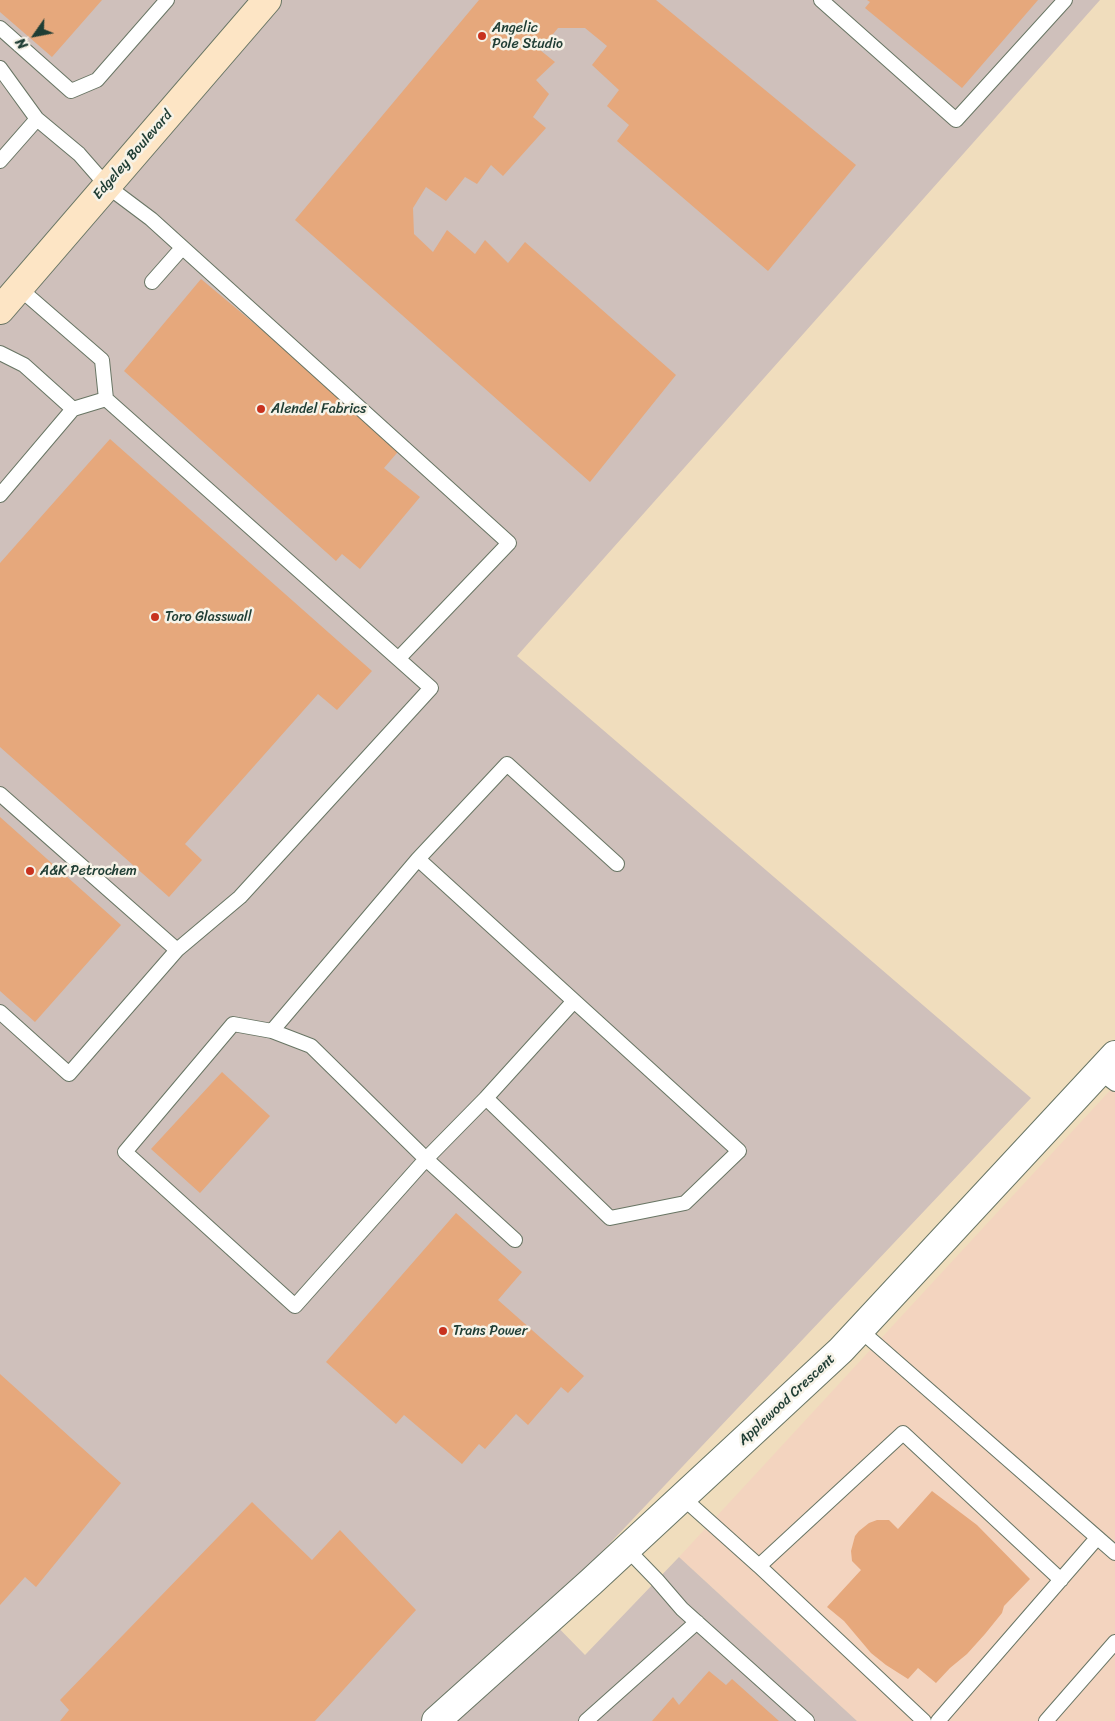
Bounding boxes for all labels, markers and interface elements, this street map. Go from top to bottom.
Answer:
north arrow [10,10,60,60]
place label: Angelic Pole Studio [492,20,563,52]
marker: Angelic Pole Studio [476,30,488,42]
text: N [9,33,35,54]
street label: Edgeley Boulevard [90,107,176,203]
place label: Alendel Fabrics [271,401,366,417]
marker: Alendel Fabrics [255,403,267,415]
place label: Toro Glasswall [165,609,252,625]
marker: Toro Glasswall [149,611,161,623]
place label: A&K Petrochem [40,863,137,879]
marker: A&K Petrochem [24,865,36,877]
place label: Trans Power [453,1323,527,1339]
marker: Trans Power [437,1325,449,1337]
street label: Applewood Crescent [735,1351,839,1449]

